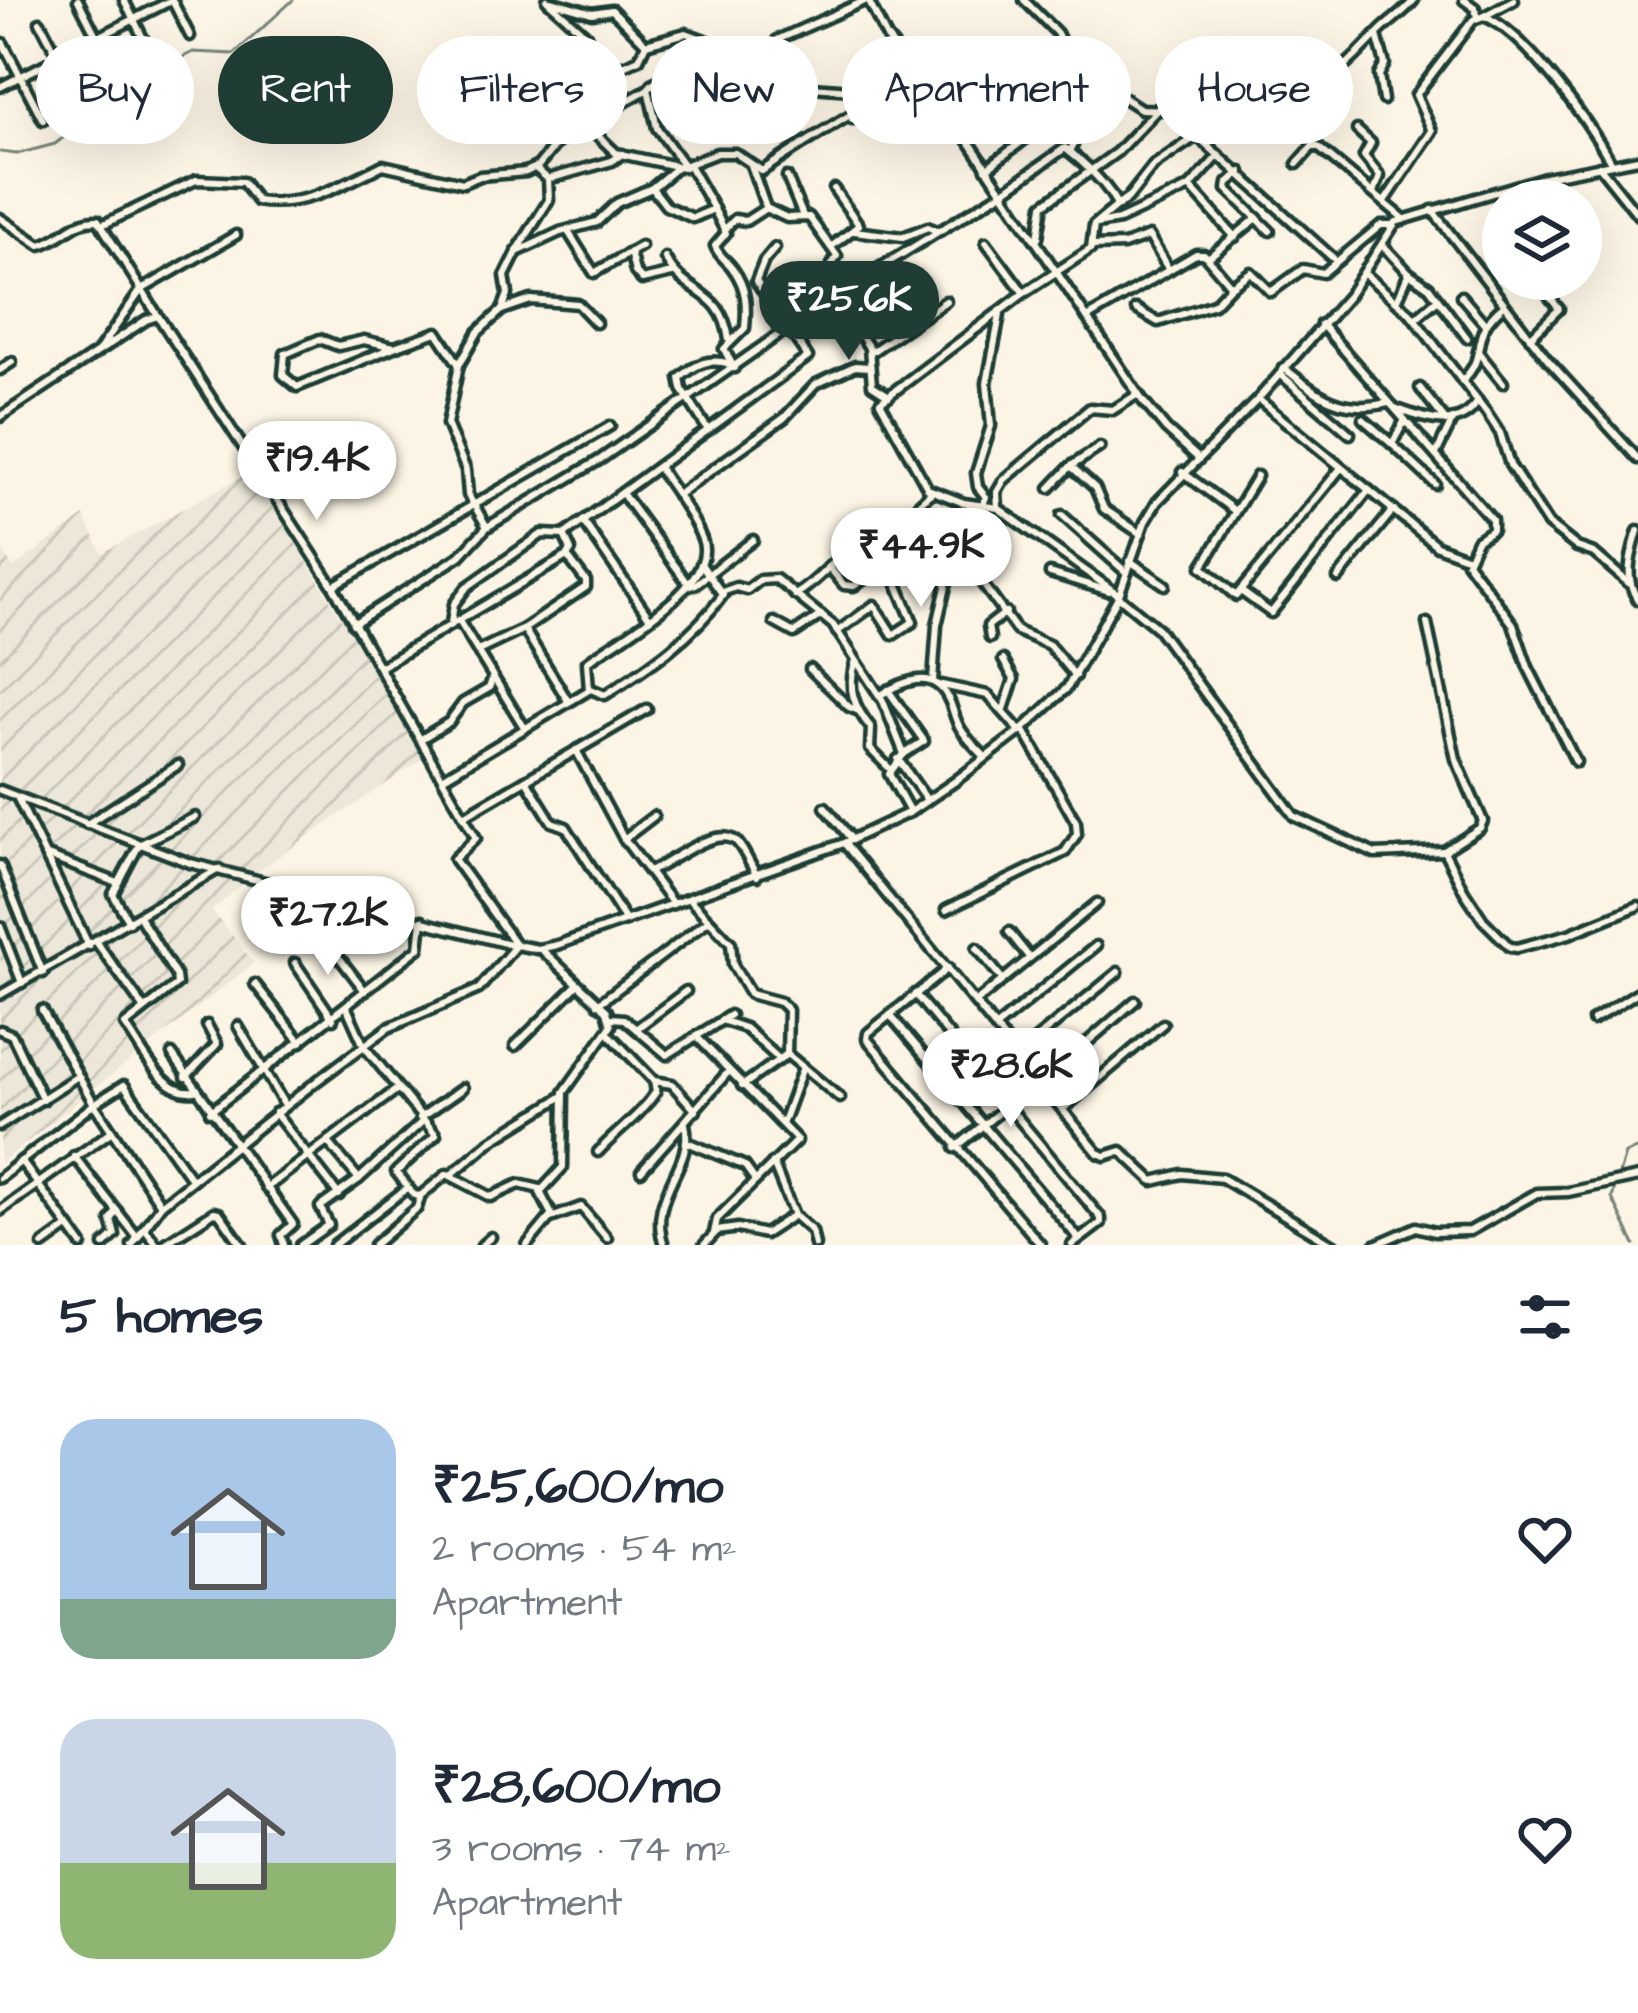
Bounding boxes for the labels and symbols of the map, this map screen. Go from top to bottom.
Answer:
pin: ₹25.6K [751,261,947,363]
pin: ₹19.4K [219,421,415,523]
pin: ₹44.9K [823,508,1019,610]
pin: ₹27.2K [230,876,426,978]
pin: ₹28.6K [913,1028,1109,1130]

